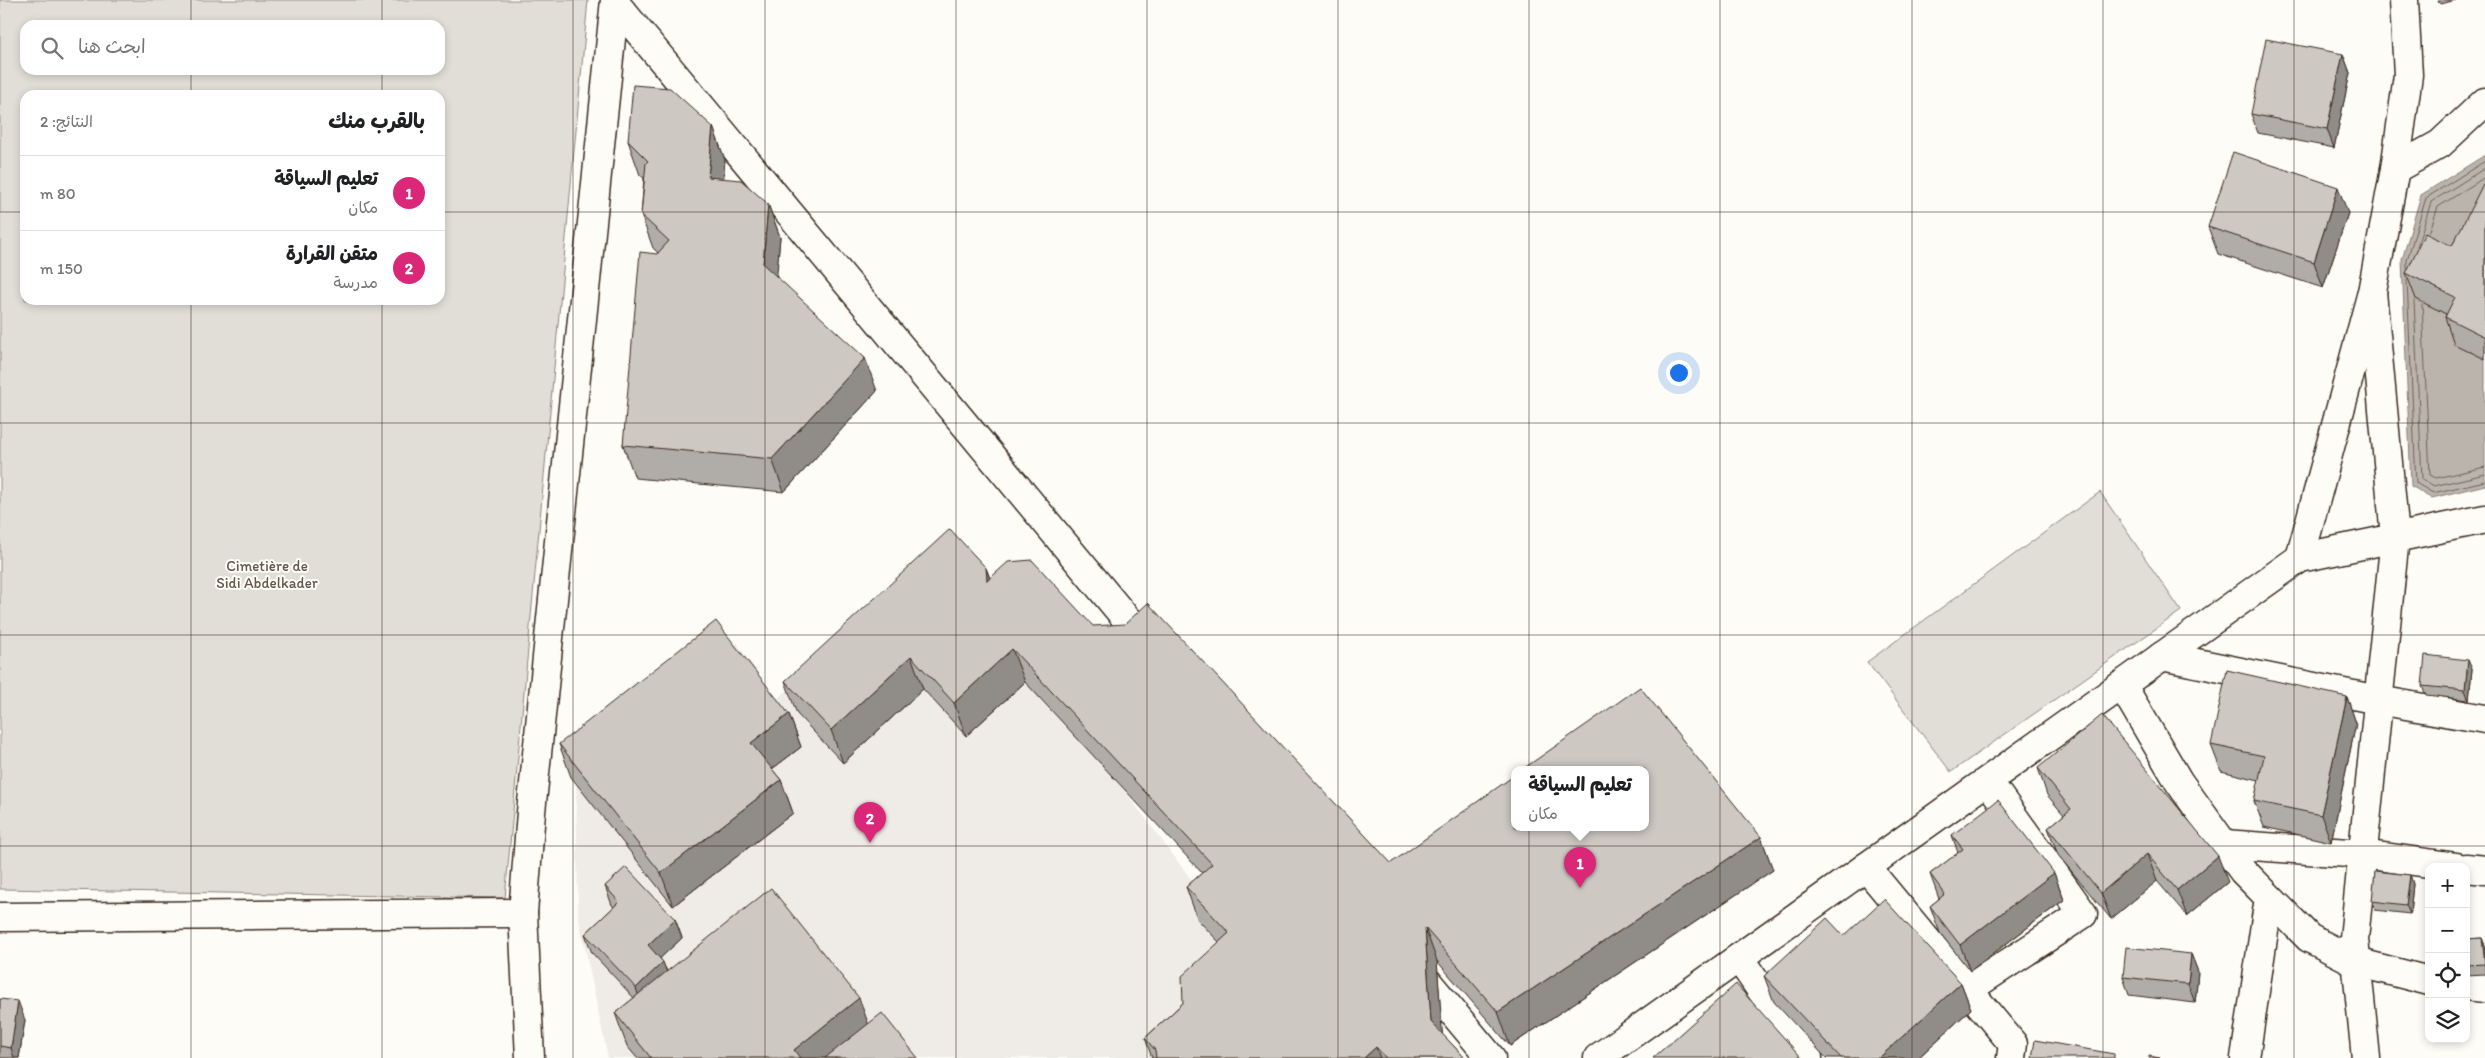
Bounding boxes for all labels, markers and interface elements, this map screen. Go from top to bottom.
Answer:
search box [20,20,445,75]
icon: search [38,34,66,62]
text: ابحث هنا [78,35,146,58]
text: بالقرب منك [328,108,425,133]
text: النتائج: 2 [40,112,93,131]
text: تعليم السياقة [274,167,378,190]
text: 80 m [40,184,76,203]
text: 1 [405,184,413,203]
text: مكان [348,198,378,217]
text: متقن القرارة [286,242,378,265]
text: 150 m [40,259,83,278]
text: 2 [405,259,413,278]
text: مدرسة [333,273,378,292]
your location [1666,360,1692,386]
park label: Cimetière de Sidi Abdelkader [216,557,318,592]
popup [1511,766,1649,831]
text: تعليم السياقة [1528,773,1632,796]
pin: 2 [854,802,886,843]
text: مكان [1528,804,1558,823]
pin: 1 [1564,847,1596,888]
map controls [2425,863,2470,1043]
button: + [2425,863,2470,908]
button: − [2425,908,2470,953]
button: locate [2425,953,2470,998]
button: layers [2425,998,2470,1043]

